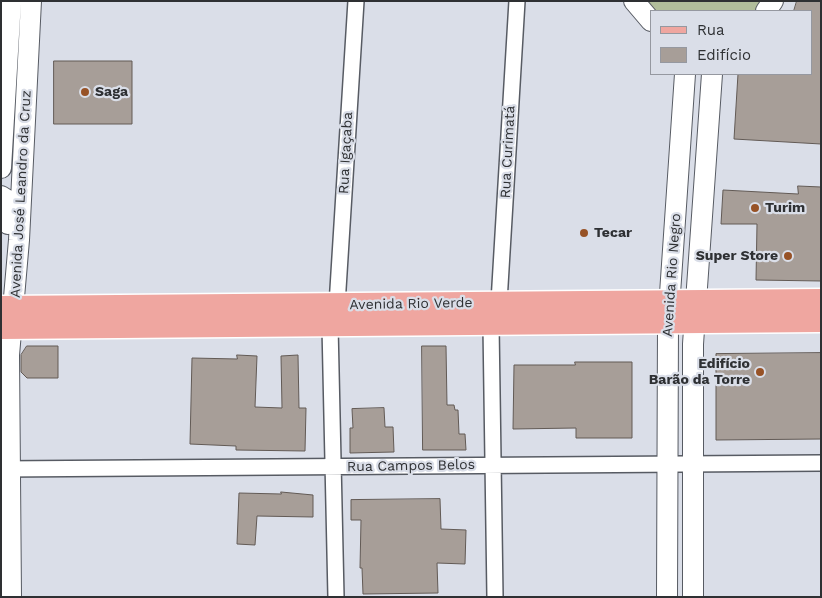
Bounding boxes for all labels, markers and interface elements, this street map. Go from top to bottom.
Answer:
legend [650,10,812,75]
text: Rua [697,21,725,39]
text: Edifício [697,46,751,64]
place label: Saga [95,84,128,100]
marker: Saga [79,86,91,98]
street label: Avenida José Leandro da Cruz [7,90,35,298]
street label: Rua Curimatá [497,105,519,199]
street label: Rua Igaçaba [335,111,357,195]
place label: Turim [765,200,805,216]
marker: Turim [749,202,761,214]
street label: Avenida Rio Negro [659,213,685,337]
place label: Tecar [594,225,632,241]
marker: Tecar [578,227,590,239]
place label: Super Store [696,248,778,264]
marker: Super Store [782,250,794,262]
street label: Avenida Rio Verde [349,295,473,313]
place label: Edifício Barão da Torre [649,356,750,388]
marker: Edifício Barão da Torre [754,366,766,378]
street label: Rua Campos Belos [347,456,475,476]

